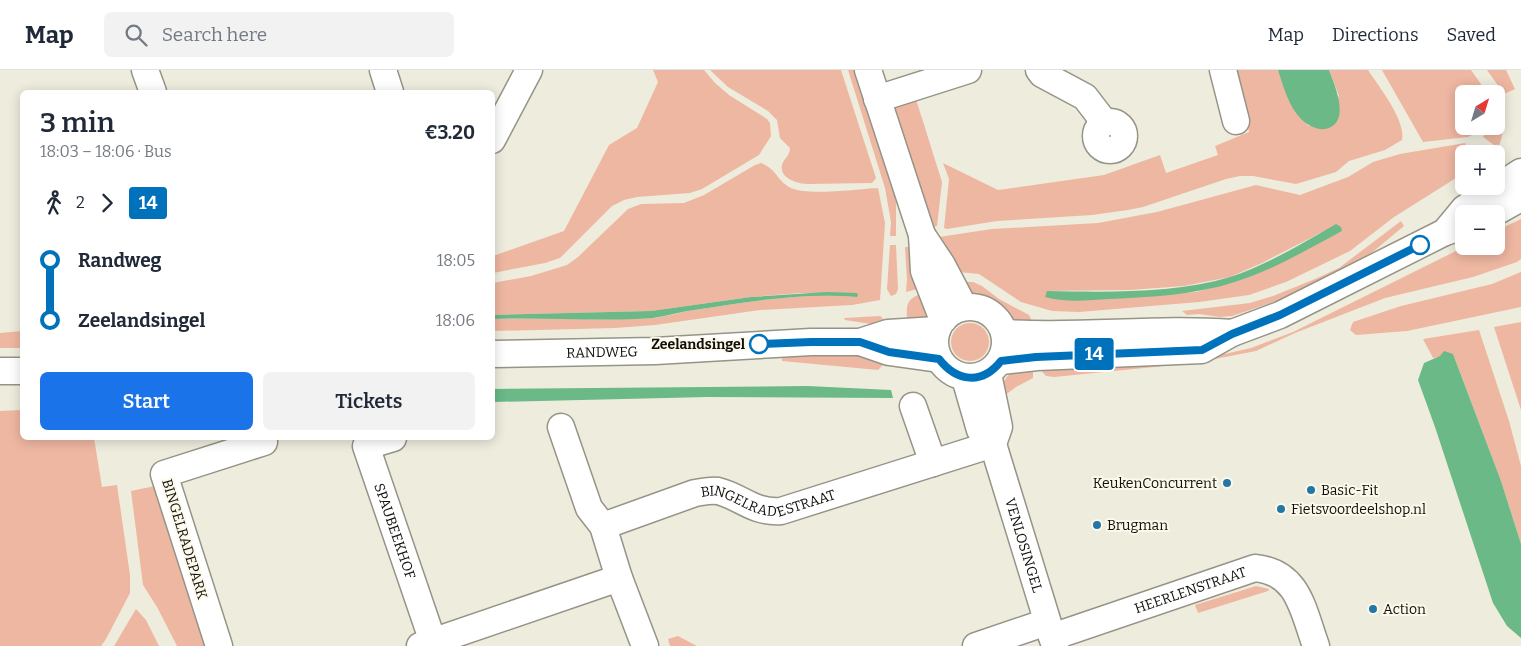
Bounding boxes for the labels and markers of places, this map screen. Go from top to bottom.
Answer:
unlabelled marker [1410,235,1430,255]
marker: Zeelandsingel [749,334,769,354]
place label: Zeelandsingel [651,336,746,353]
place label: KeukenConcurrent [1093,475,1217,492]
marker: KeukenConcurrent [1221,477,1233,489]
place label: Basic-Fit [1321,482,1378,499]
marker: Basic-Fit [1305,484,1317,496]
place label: Fietsvoordeelshop.nl [1291,501,1426,518]
marker: Fietsvoordeelshop.nl [1275,503,1287,515]
place label: Brugman [1107,517,1168,534]
marker: Brugman [1091,519,1103,531]
place label: Action [1383,601,1426,618]
marker: Action [1367,603,1379,615]

